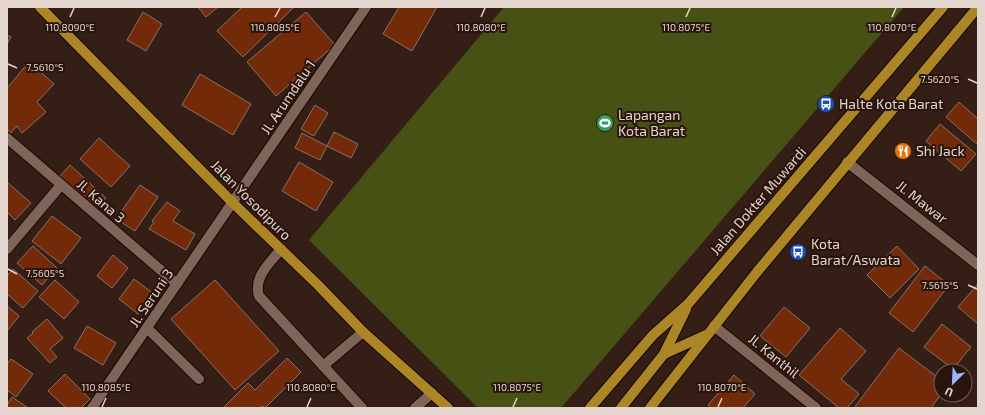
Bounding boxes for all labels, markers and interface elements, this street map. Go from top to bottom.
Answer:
text: 110.8090°E [45,21,95,33]
text: 110.8085°E [250,21,300,33]
text: 110.8080°E [456,21,506,33]
text: 110.8075°E [662,21,710,33]
text: 110.8070°E [868,21,917,33]
street label: Jl. Arumdalu 1 [256,56,319,137]
text: 7.5610°S [26,61,64,73]
text: 7.5620°S [921,73,960,85]
bus stop icon: Halte Kota Barat [816,94,836,114]
place label: Halte Kota Barat [839,95,943,112]
place label: Lapangan Kota Barat [618,106,685,139]
sports icon: Lapangan Kota Barat [595,113,615,133]
restaurant icon: Shi Jack [893,141,913,161]
place label: Shi Jack [916,142,965,159]
street label: Jalan Dokter Muwardi [706,143,809,258]
street label: Jalan Yosodipuro [208,156,295,243]
street label: Jl. Kana 3 [74,175,129,226]
street label: Jl. Mawar [893,176,951,227]
place label: Kota Barat/Aswata [811,235,900,268]
bus stop icon: Kota Barat/Aswata [788,242,808,262]
street label: Jl. Seruni 3 [125,265,176,330]
text: 7.5605°S [26,267,65,279]
text: 7.5615°S [922,279,959,291]
street label: Jl. Kanthil [745,330,804,382]
north arrow [933,363,973,403]
text: 110.8085°E [81,381,131,393]
text: 110.8080°E [286,381,336,393]
text: 110.8075°E [493,381,541,393]
text: 110.8070°E [698,381,747,393]
text: U [943,385,955,400]

